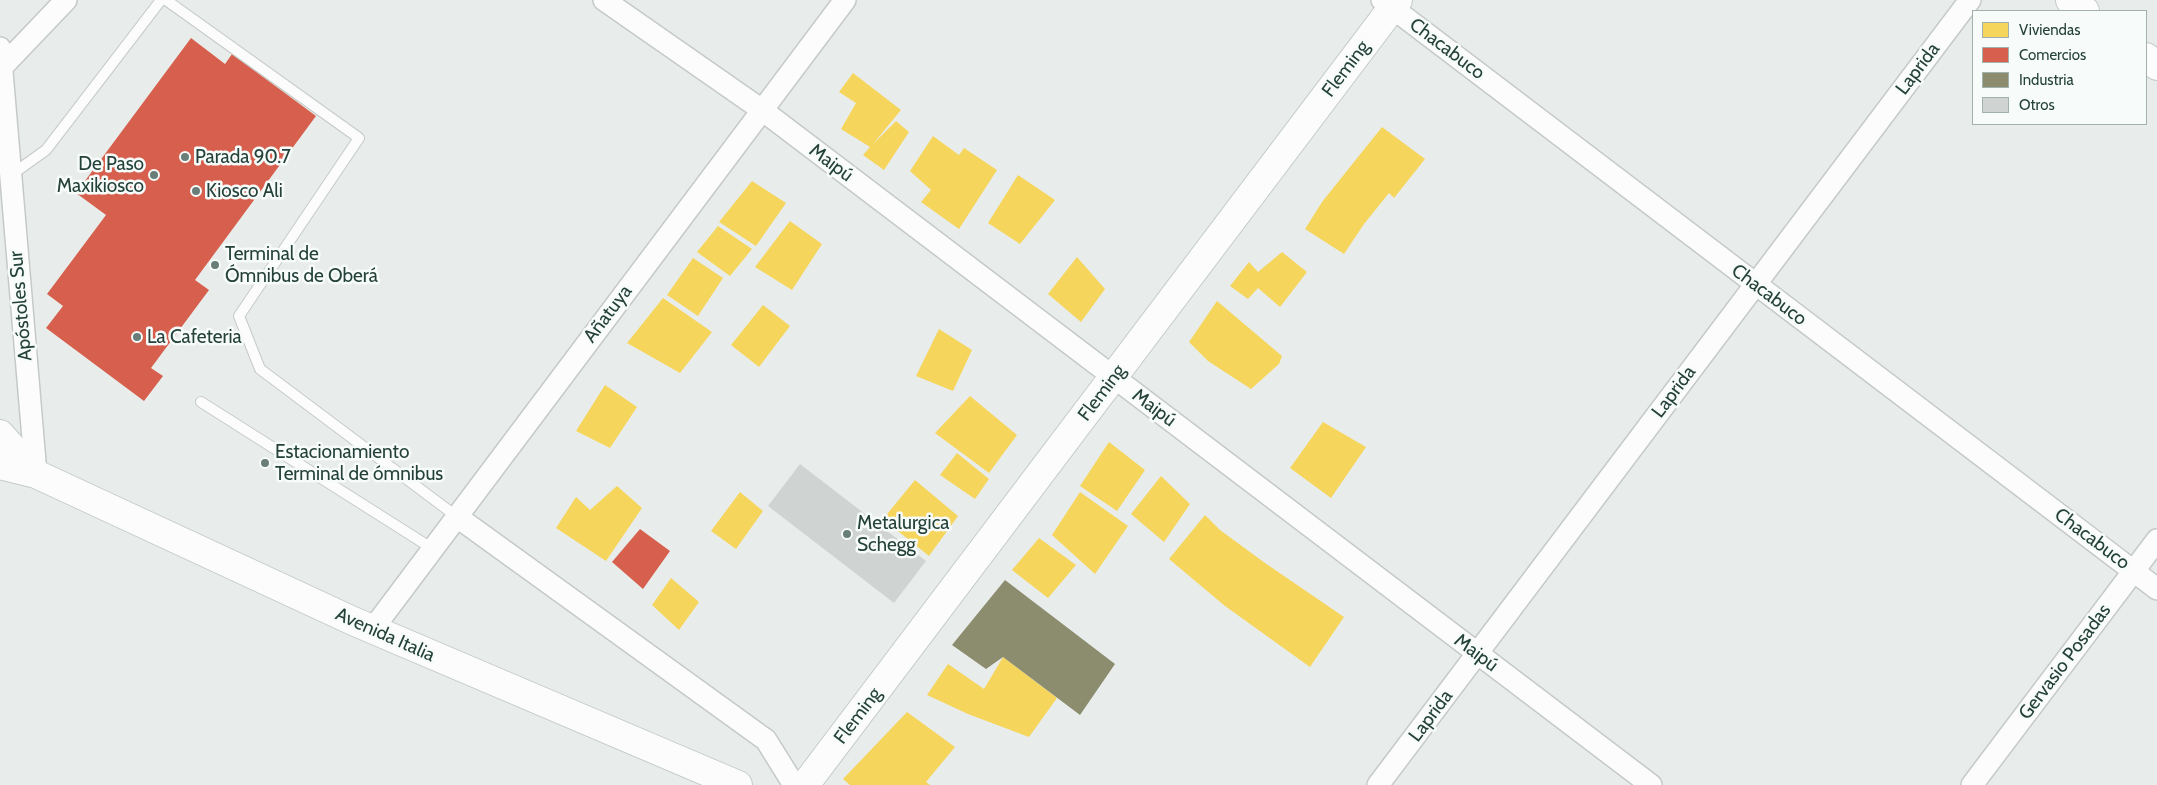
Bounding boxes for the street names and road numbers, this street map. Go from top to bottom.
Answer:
street label: Chacabuco [1405,13,1489,85]
street label: Fleming [1317,36,1375,102]
street label: Laprida [1891,39,1945,99]
street label: Maipú [805,139,857,187]
street label: Apóstoles Sur [5,250,37,362]
street label: Chacabuco [1727,259,1811,331]
street label: Añatuya [579,281,637,347]
street label: Fleming [1073,360,1131,426]
street label: Laprida [1647,362,1701,422]
street label: Maipú [1128,384,1180,432]
street label: Chacabuco [2050,503,2134,575]
street label: Gervasio Posadas [2014,600,2116,724]
street label: Avenida Italia [332,603,438,667]
street label: Maipú [1450,629,1502,677]
street label: Fleming [829,683,887,749]
street label: Laprida [1404,686,1458,746]

